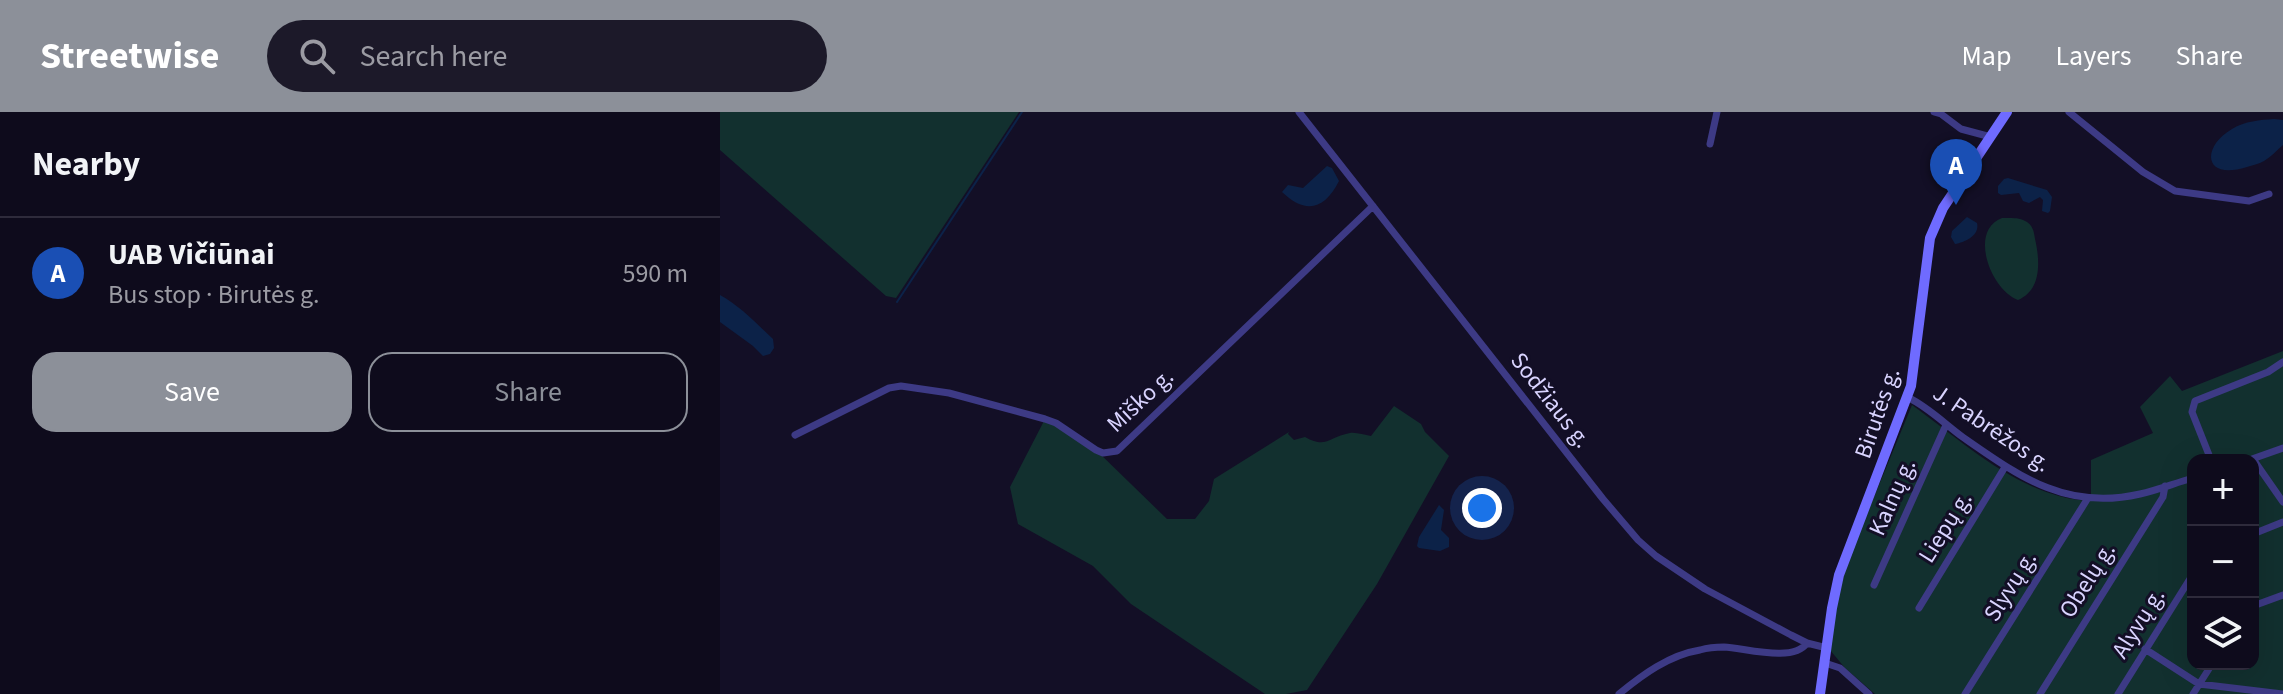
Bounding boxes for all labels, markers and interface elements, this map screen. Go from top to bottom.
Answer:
search box [267,20,827,92]
text: Streetwise [40,29,219,83]
icon: search [295,34,339,78]
text: Search here [359,35,507,78]
text: Map [1961,36,2011,76]
text: Layers [2055,36,2131,76]
text: Share [2175,36,2243,76]
pin: A [1930,139,1982,205]
text: Nearby [32,140,140,189]
text: UAB Vičiūnai [108,233,274,276]
text: A [51,255,65,292]
text: 590 m [622,255,688,292]
text: Bus stop · Birutės g. [108,276,320,313]
street label: Sodžiaus g. [1502,345,1599,456]
button: Save [32,352,352,432]
button: Share [368,352,688,432]
street label: Miško g. [1099,360,1182,441]
street label: Birutės g. [1846,363,1909,463]
street label: J. Pabrėžos g. [1926,376,2058,481]
street label: Kalnų g. [1860,453,1925,541]
map controls [2187,454,2259,670]
button: + [2187,454,2259,526]
street label: Liepų g. [1910,485,1981,570]
your location [1462,488,1502,528]
button: − [2187,526,2259,598]
street label: Obelų g. [2051,536,2124,625]
street label: Slyvų g. [1975,544,2046,628]
street label: Alyvų g. [2103,581,2174,665]
button: layers [2187,598,2259,670]

